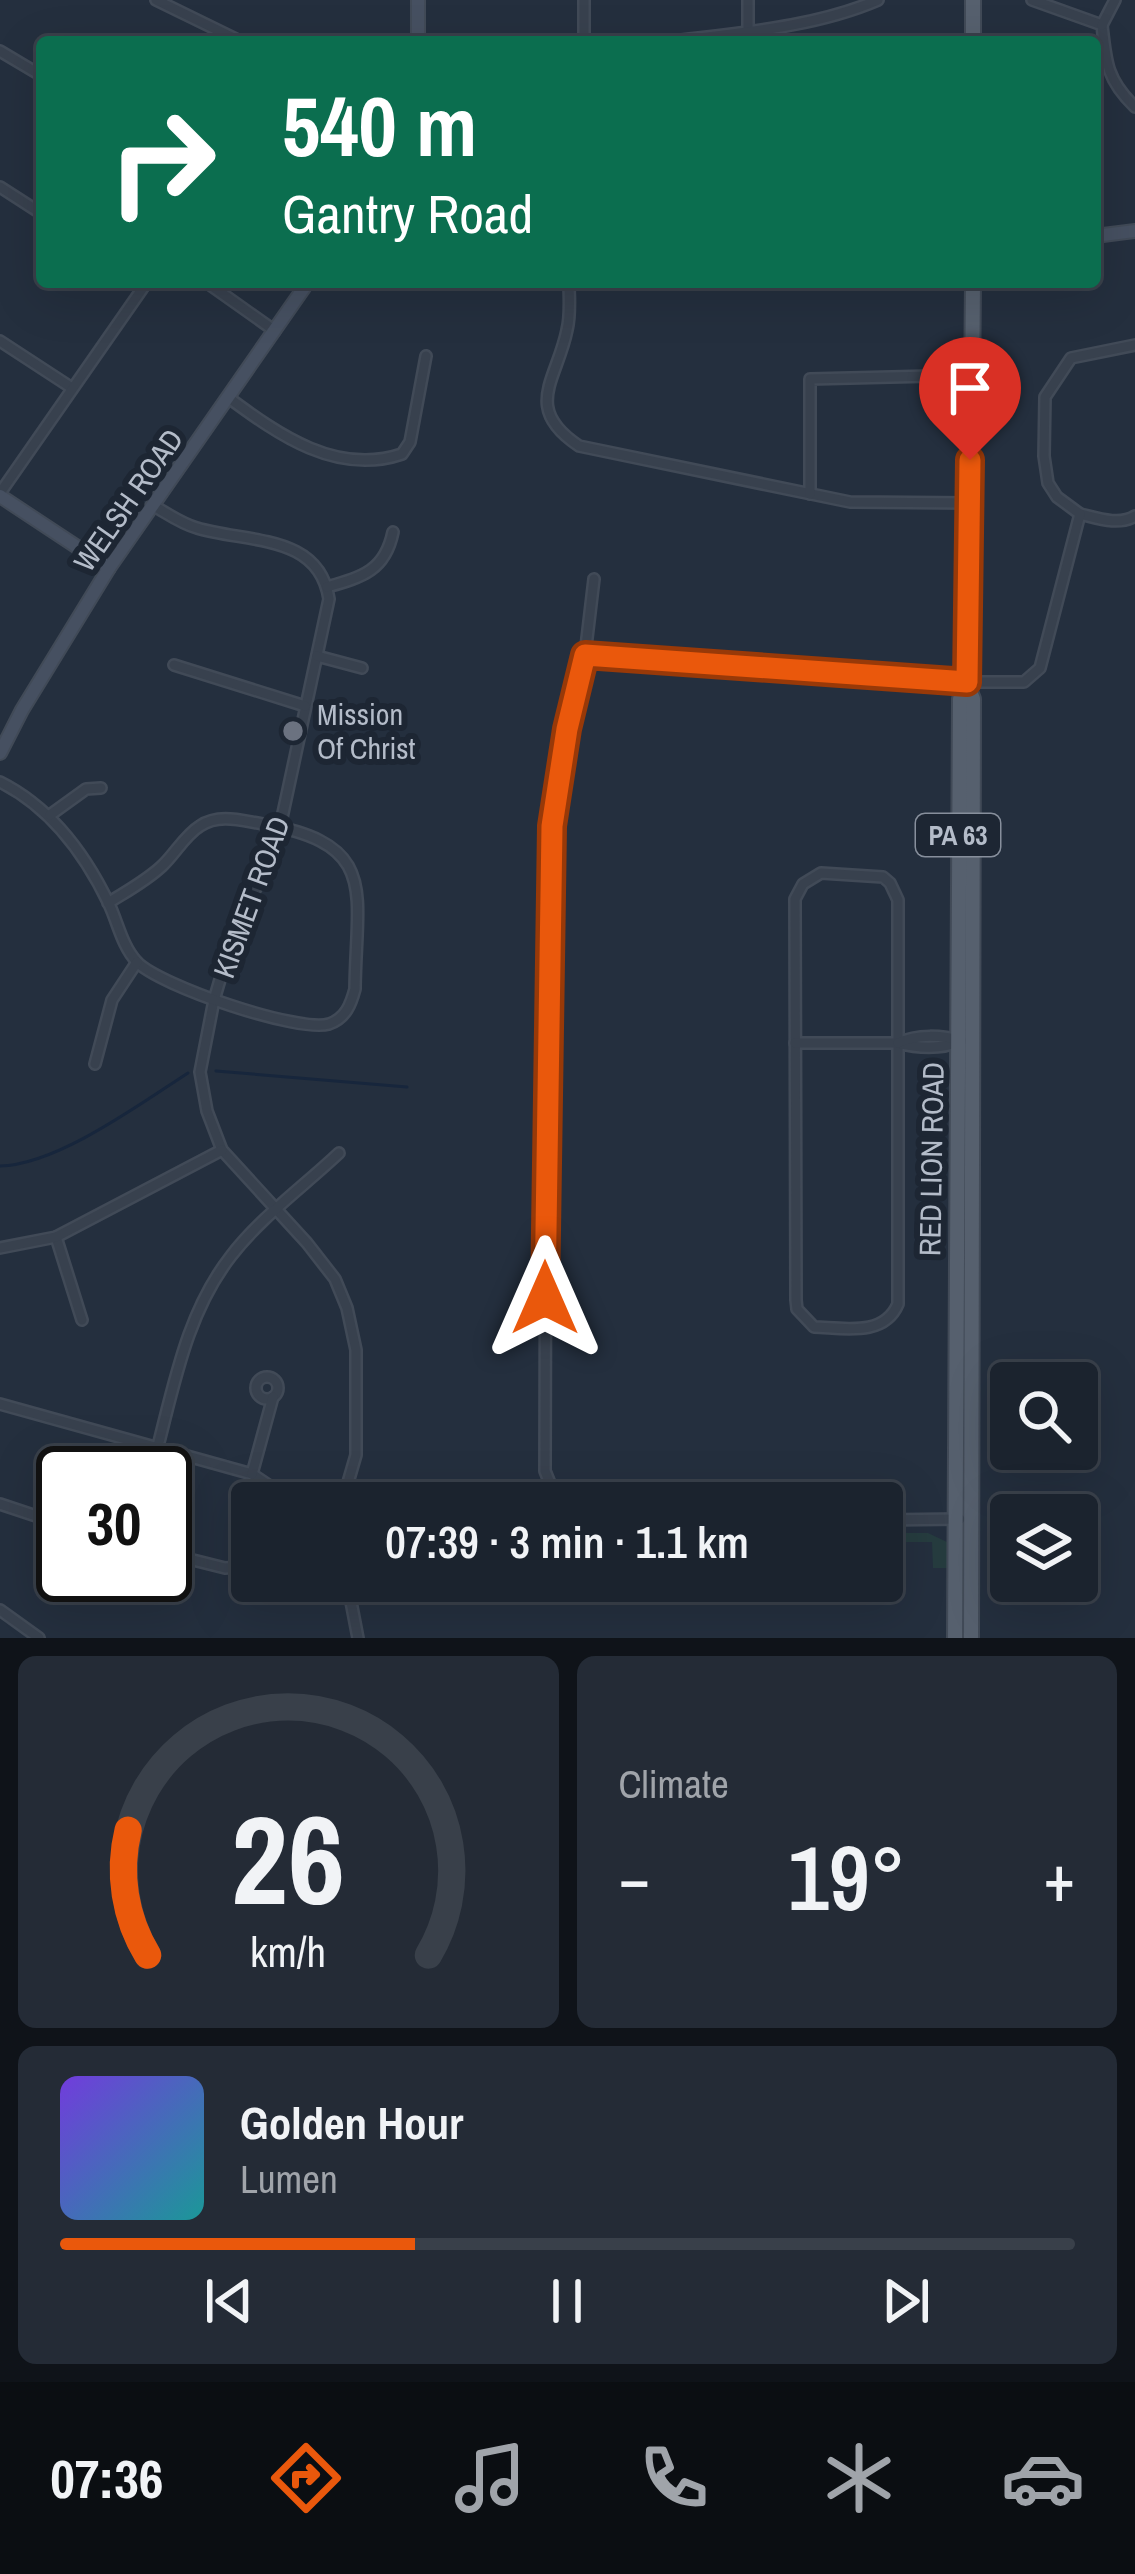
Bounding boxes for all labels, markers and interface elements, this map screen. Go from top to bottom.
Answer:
text: 540 m [282,69,477,182]
icon: right [84,84,240,240]
text: Gantry Road [282,177,533,250]
pin [919,337,1021,460]
icon: arrive [937,355,1003,421]
street label: WELSH ROAD [64,421,192,579]
place label: Mission Of Christ [317,694,416,768]
marker: Mission Of Christ [280,718,306,744]
street label: KISMET ROAD [203,811,299,983]
road number: PA 63 [916,814,1000,856]
street label: RED LION ROAD [909,1062,953,1256]
position arrow [482,1235,608,1361]
map controls [990,1362,1098,1602]
button: search [990,1362,1098,1470]
speed limit sign: 30 [36,1446,192,1602]
button: layers [990,1494,1098,1602]
text: 07:39 · 3 min · 1.1 km [385,1511,749,1572]
text: Climate [619,1758,729,1810]
text: 26 [231,1775,345,1943]
text: 19° [788,1817,906,1938]
text: − [619,1833,650,1922]
text: + [1043,1833,1075,1922]
text: km/h [250,1923,326,1980]
text: Golden Hour [240,2092,463,2153]
text: Lumen [240,2153,338,2205]
icon: previous [196,2268,262,2334]
icon: pause [534,2268,600,2334]
icon: next [873,2268,939,2334]
icon: directions [264,2436,348,2520]
icon: music [448,2436,532,2520]
icon: phone [632,2436,716,2520]
icon: climate [817,2436,901,2520]
icon: car [1001,2436,1085,2520]
text: 07:36 [50,2442,163,2515]

